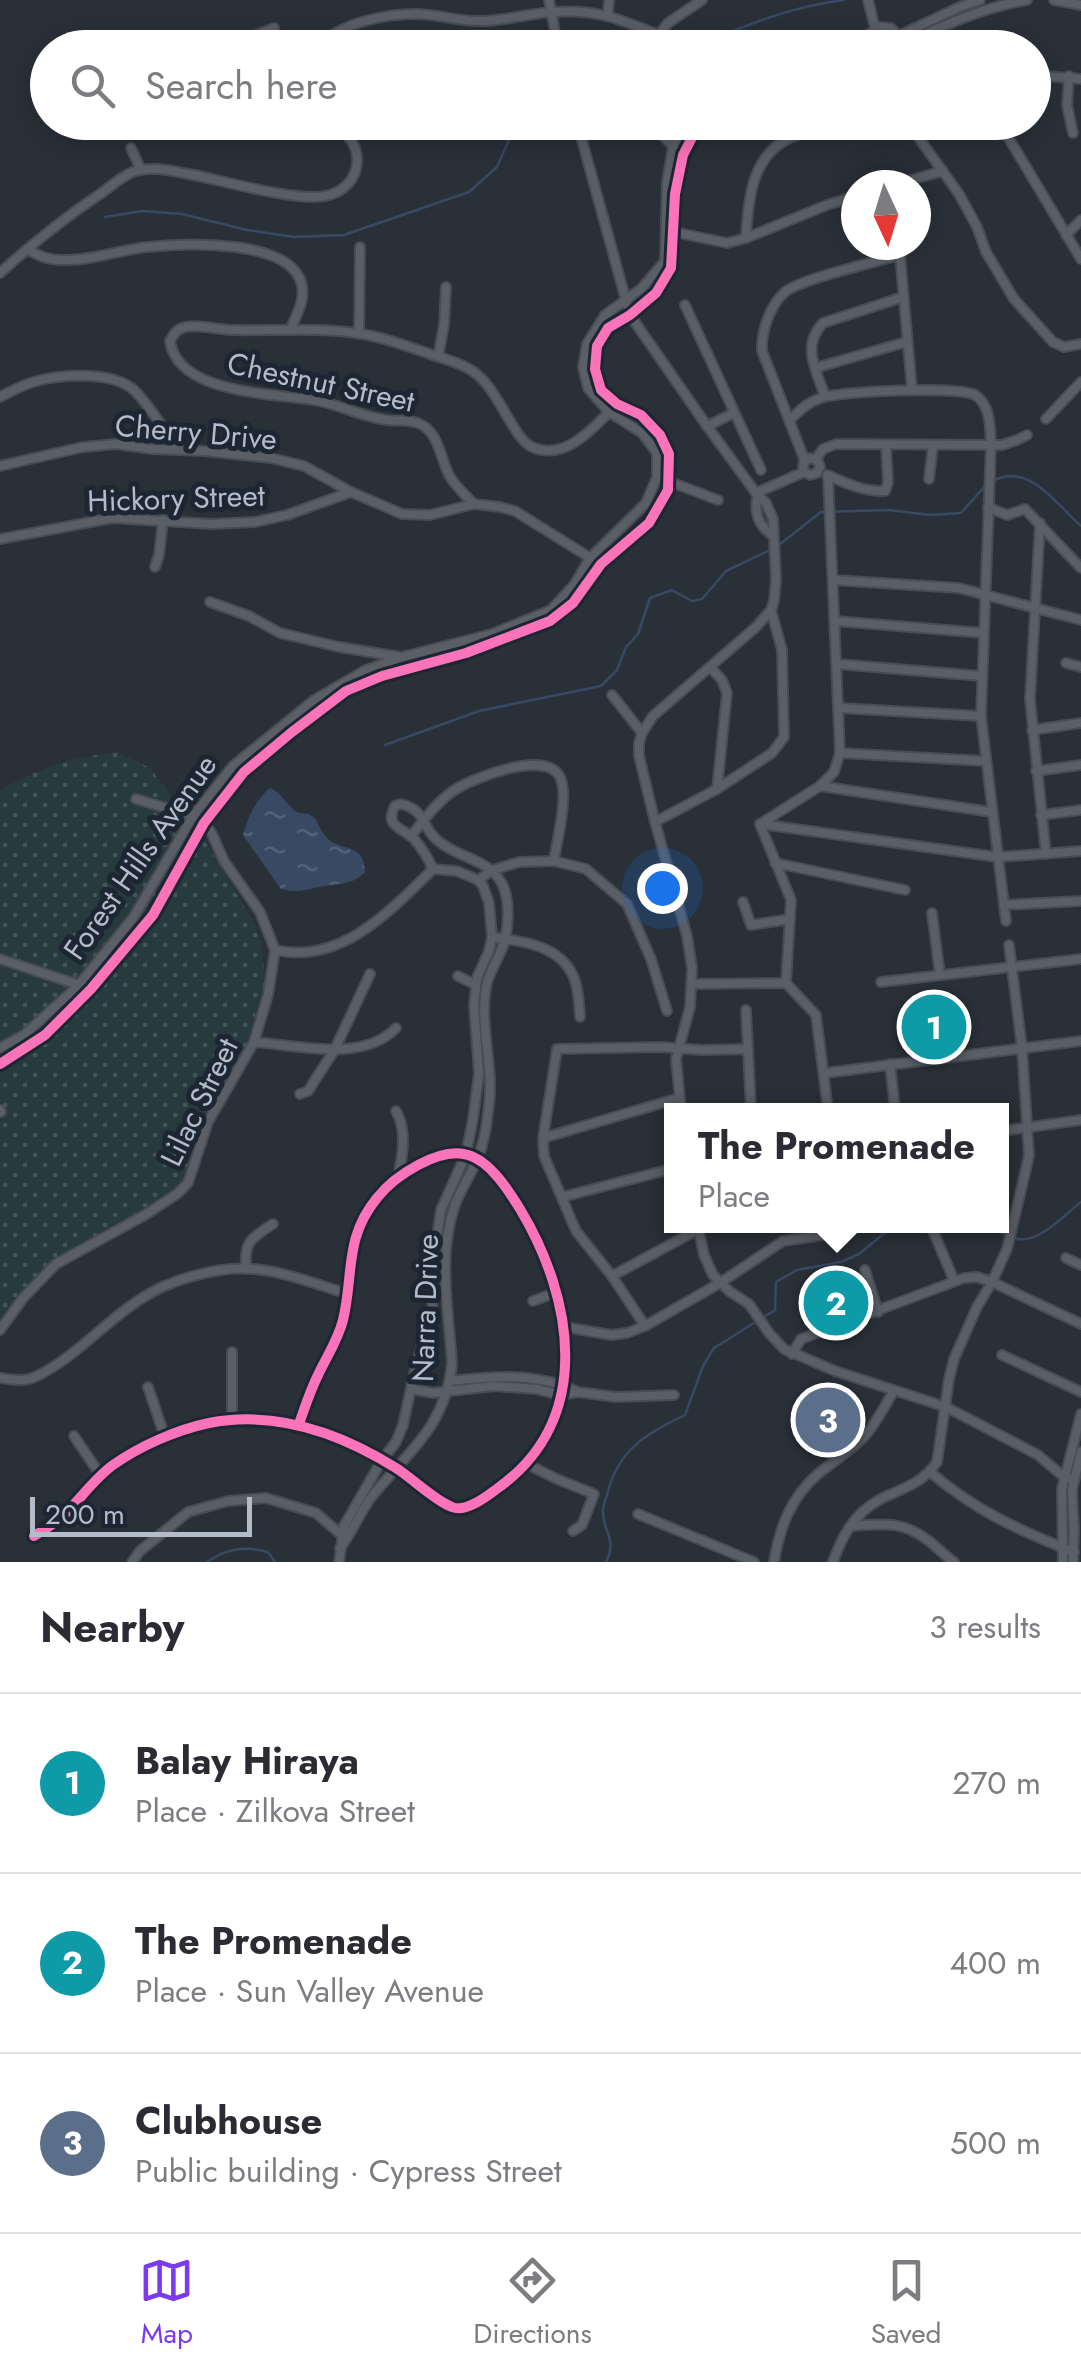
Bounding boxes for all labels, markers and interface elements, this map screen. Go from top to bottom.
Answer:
search box [30,30,1051,140]
icon: search [65,58,120,113]
text: Search here [145,58,337,113]
north arrow [841,170,931,260]
street label: Chestnut Street [223,341,419,423]
street label: Cherry Drive [113,404,279,460]
street label: Hickory Street [86,473,266,523]
street label: Forest Hills Avenue [53,746,227,968]
your location [637,863,688,914]
pin: 1 [902,990,966,1064]
street label: Lilac Street [150,1030,249,1173]
popup [664,1103,1009,1233]
text: The Promenade [698,1118,975,1173]
text: Place [698,1173,770,1219]
street label: Narra Drive [401,1233,449,1383]
pin: 2 [804,1266,868,1340]
pin: 3 [796,1382,860,1458]
scale bar [30,1492,252,1536]
text: 200 m [45,1494,125,1535]
text: Nearby [40,1597,184,1658]
text: 3 results [929,1604,1041,1650]
text: Balay Hiraya [135,1733,359,1788]
text: 1 [64,1760,81,1806]
text: 270 m [952,1760,1041,1806]
text: Place · Zilkova Street [135,1788,415,1834]
text: The Promenade [135,1913,412,1968]
text: 2 [62,1940,83,1986]
text: 400 m [949,1940,1041,1986]
text: Place · Sun Valley Avenue [135,1968,484,2014]
text: Clubhouse [135,2093,322,2148]
text: 3 [63,2120,82,2166]
text: 500 m [950,2120,1041,2166]
text: Public building · Cypress Street [135,2148,562,2194]
tab: Map [139,2253,194,2354]
tab: Directions [473,2253,592,2354]
tab: Saved [871,2253,942,2354]

